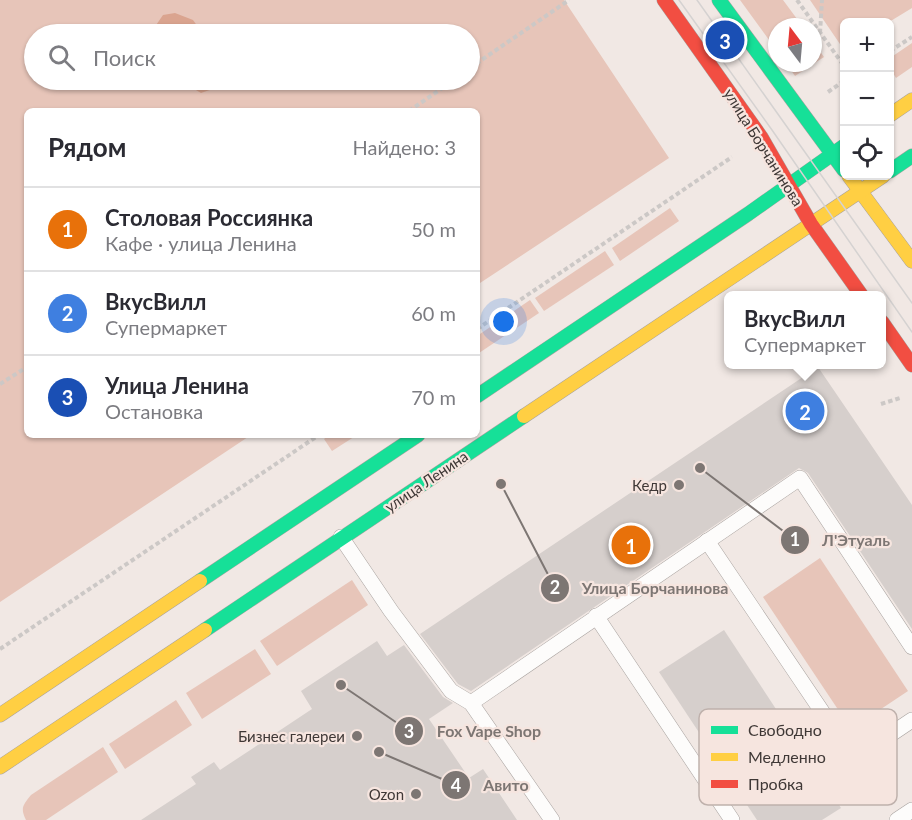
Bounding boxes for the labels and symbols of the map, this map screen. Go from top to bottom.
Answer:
pin: 3 [706,18,744,63]
north arrow [768,18,822,72]
street label: улица Борчанинова [721,85,807,209]
your location [489,307,518,336]
pin: 2 [786,388,824,434]
street label: улица Ленина [381,447,471,515]
place label: Кедр [632,476,667,494]
marker: Кедр [672,478,686,492]
pin: 1 [612,522,650,568]
callout: Л'Этуаль [780,523,902,557]
text: 1 [790,528,800,550]
text: Л'Этуаль [821,530,890,549]
callout: Улица Борчанинова [540,571,741,605]
text: 2 [550,576,560,598]
text: Улица Борчанинова [581,578,728,597]
legend [699,709,897,805]
callout: Fox Vape Shop [394,714,553,748]
text: 3 [404,720,414,742]
text: Свободно [748,720,822,739]
text: Fox Vape Shop [437,721,541,740]
place label: Бизнес галереи [238,727,345,745]
marker: Бизнес галереи [350,729,364,743]
text: Медленно [748,747,826,766]
callout: Авито [441,768,541,802]
text: 4 [451,774,461,796]
text: Пробка [748,774,803,793]
text: Авито [482,775,529,794]
place label: Ozon [369,785,404,803]
marker: Ozon [409,787,423,801]

